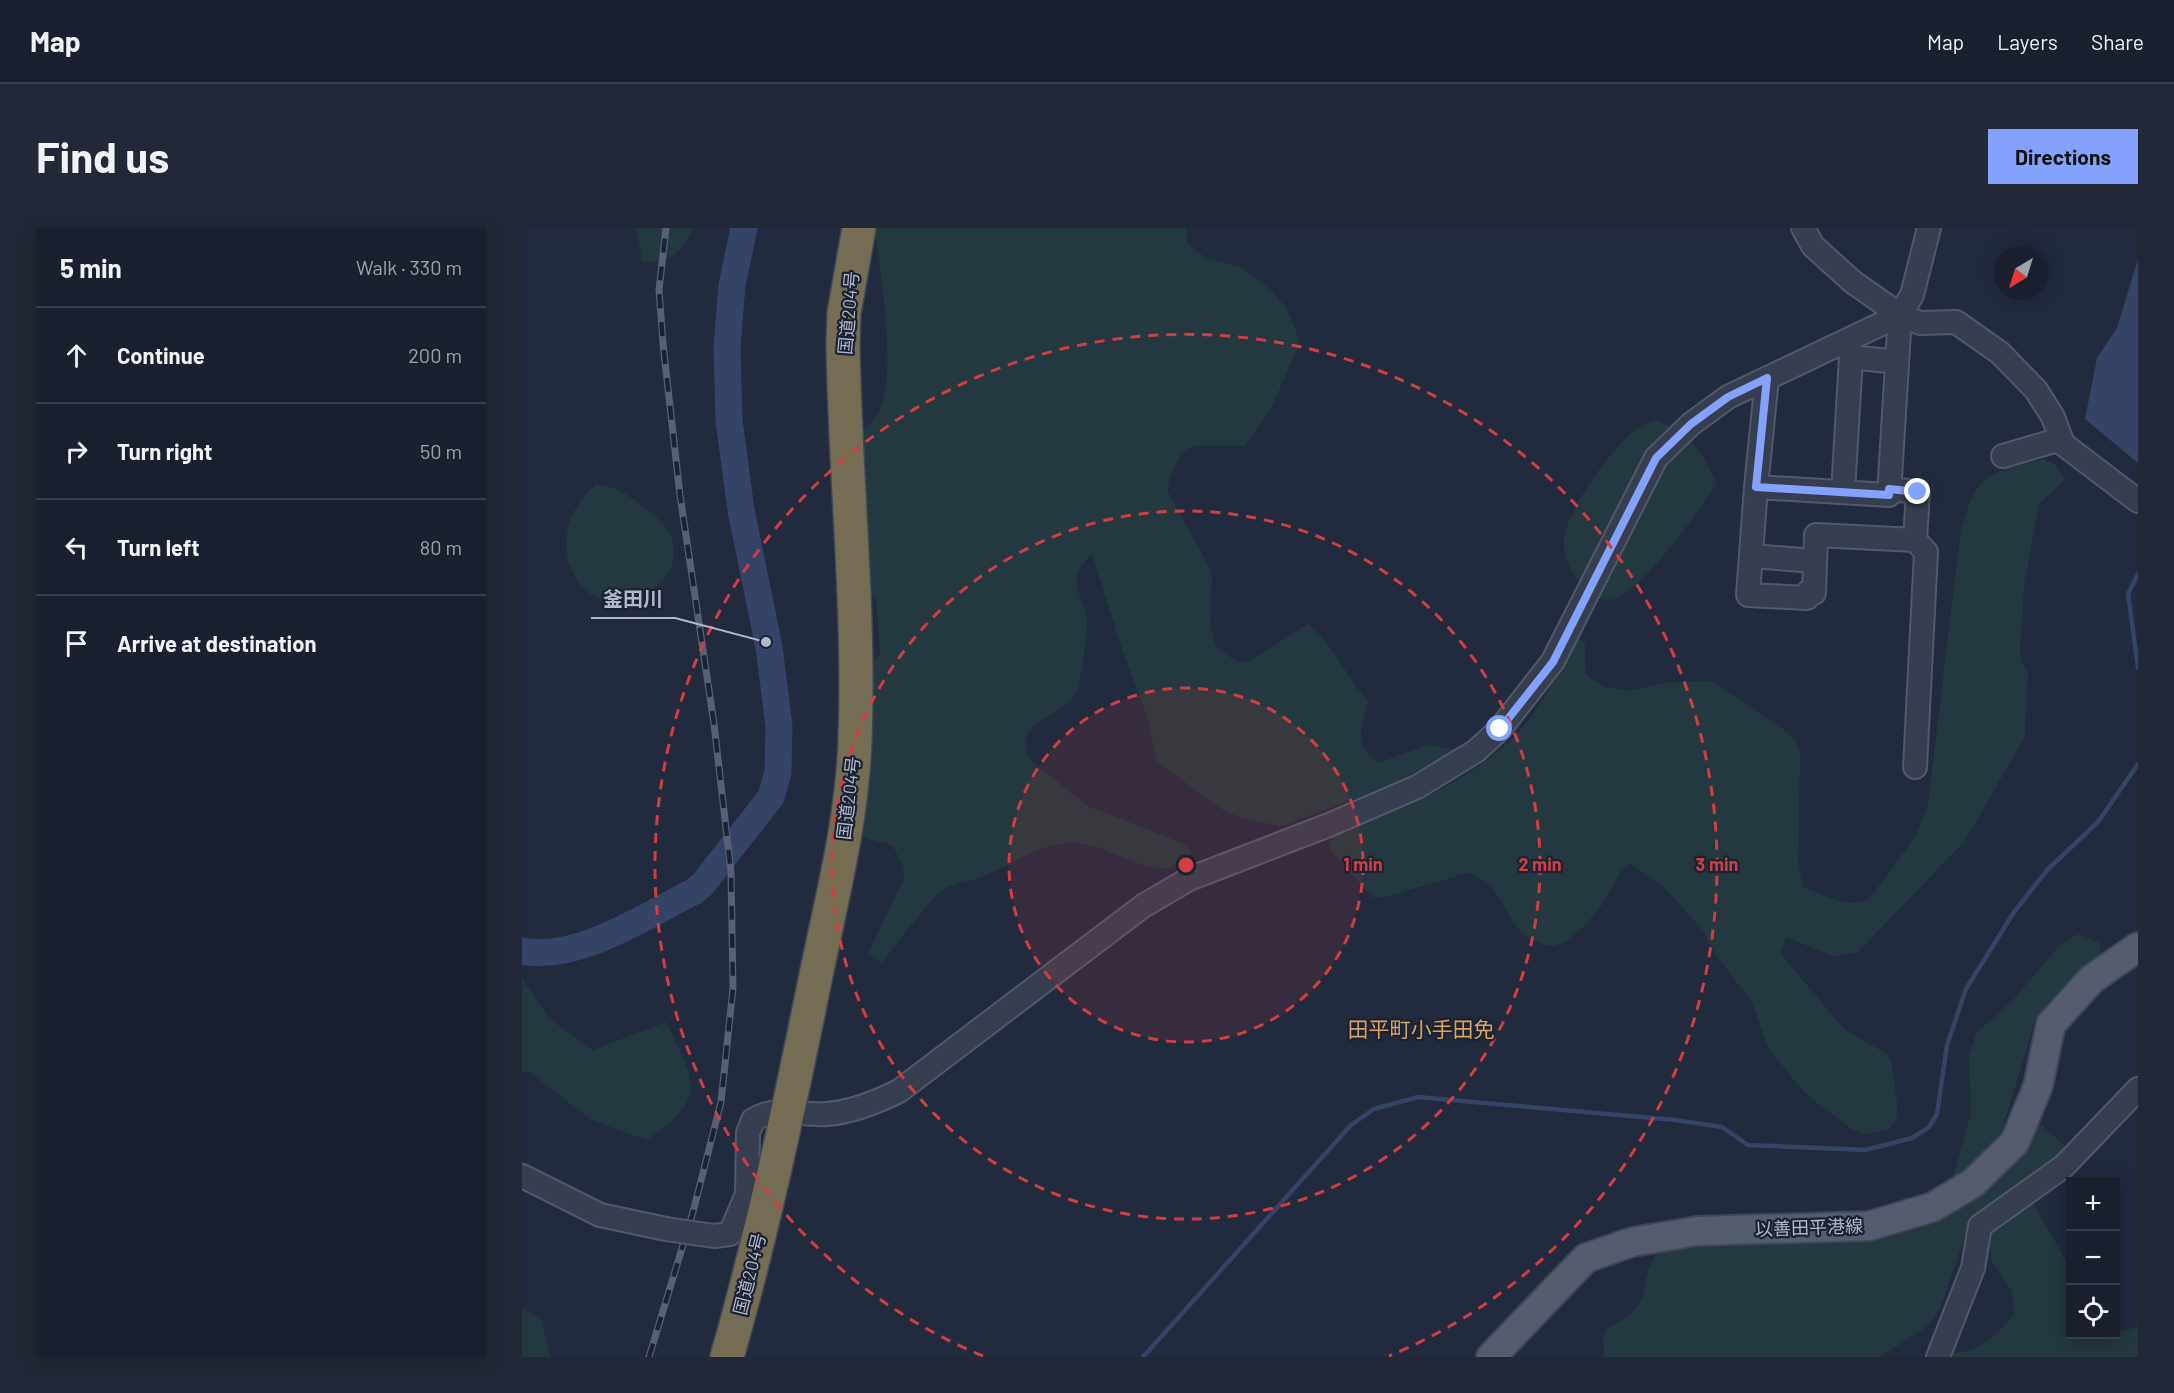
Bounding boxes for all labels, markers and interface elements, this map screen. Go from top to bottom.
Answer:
text: Map [30,24,81,58]
text: Map [1927,29,1964,54]
text: Layers [1997,29,2058,54]
text: Share [2091,29,2144,54]
button: Directions [1988,129,2138,184]
text: Find us [36,131,169,181]
north arrow [1994,246,2048,300]
text: 5 min [60,252,122,283]
text: Walk · 330 m [356,255,462,279]
street label: 国道204号 [833,270,863,356]
icon: ahead [60,339,93,372]
text: Continue [117,342,205,368]
text: 200 m [408,343,462,367]
icon: right [60,435,93,468]
text: Turn right [117,438,212,464]
text: 50 m [420,439,462,463]
route end [1904,478,1930,504]
icon: left [60,531,93,564]
text: Turn left [117,534,200,560]
text: 80 m [420,535,462,559]
callout: 釜田川 [591,580,675,618]
text: 釜田川 [603,586,663,610]
icon: arrive [60,627,93,660]
text: Arrive at destination [117,630,316,656]
route start [1486,715,1512,741]
street label: 国道204号 [832,755,864,841]
text: 1 min [1343,853,1383,875]
text: 2 min [1518,853,1562,875]
text: 3 min [1696,853,1738,875]
centre of rings [1176,855,1196,875]
district label: 田平町小手田免 [1348,1016,1495,1041]
map controls [2066,1177,2120,1339]
button: + [2066,1177,2120,1231]
street label: 以善田平港線 [1755,1214,1863,1240]
street label: 国道204号 [728,1231,770,1317]
button: − [2066,1231,2120,1285]
button: locate [2066,1285,2120,1339]

